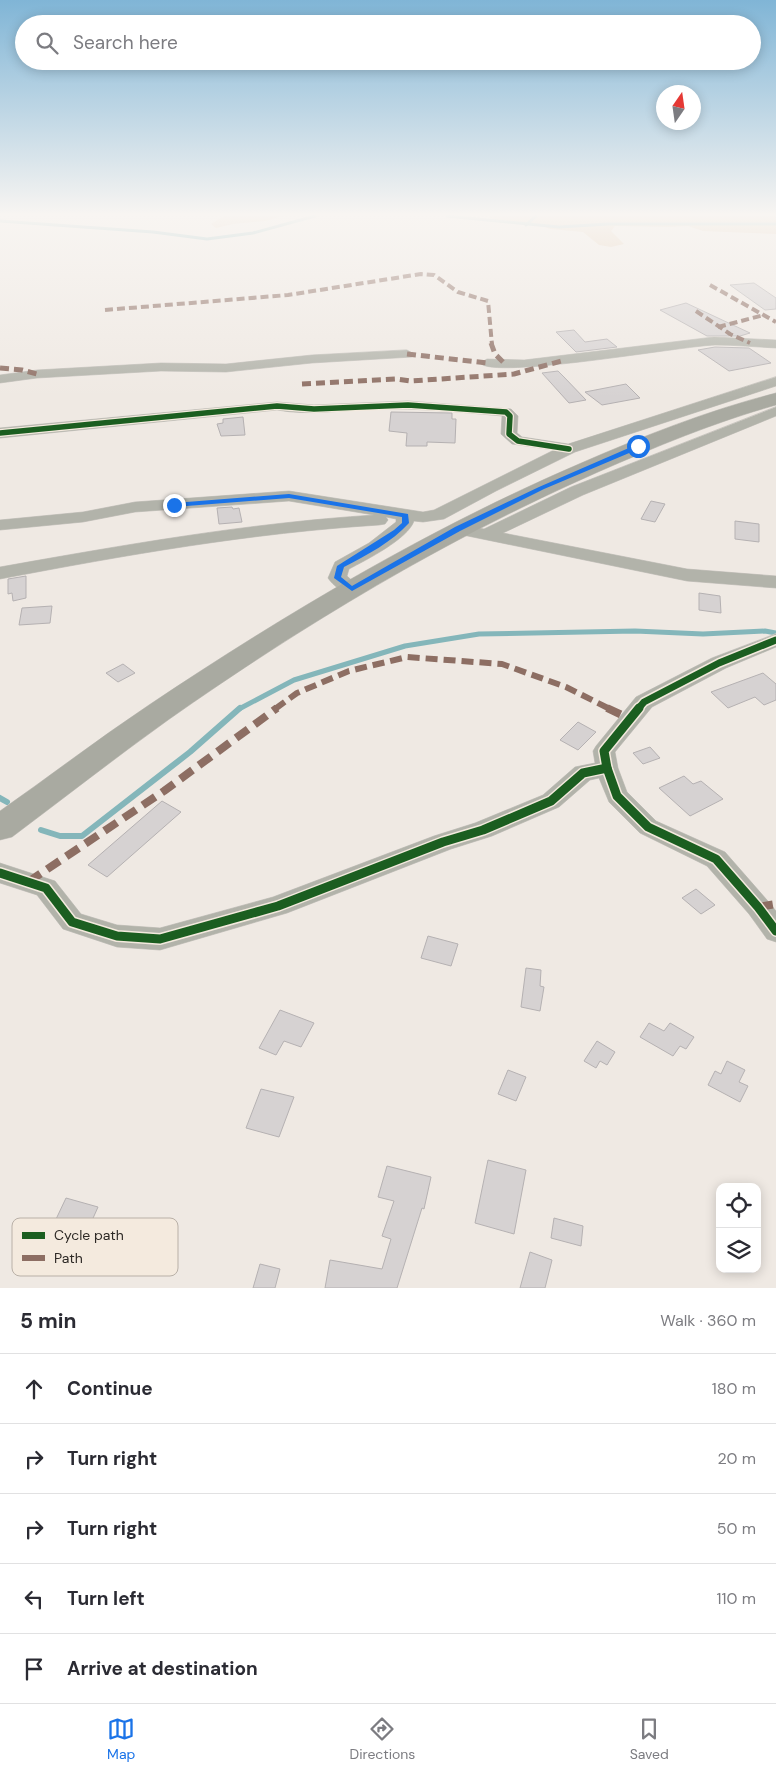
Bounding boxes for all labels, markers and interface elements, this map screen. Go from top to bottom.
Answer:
search box [15,15,761,70]
icon: search [33,29,61,57]
text: Search here [73,30,178,55]
north arrow [656,85,701,130]
route start [627,435,650,458]
route end [163,494,186,517]
map controls [716,1183,761,1273]
button: locate [716,1183,761,1228]
legend [12,1218,178,1276]
text: Cycle path [54,1226,124,1244]
button: layers [716,1228,761,1273]
text: Path [54,1249,83,1267]
text: 5 min [20,1307,76,1335]
text: Walk · 360 m [660,1310,756,1331]
icon: ahead [20,1375,48,1403]
text: Continue [67,1376,153,1401]
text: 180 m [712,1378,756,1399]
icon: right [20,1445,48,1473]
text: Turn right [67,1446,157,1471]
text: 20 m [717,1448,756,1469]
icon: right [20,1515,48,1543]
text: Turn right [67,1516,157,1541]
text: 50 m [717,1518,756,1539]
icon: left [20,1585,48,1613]
text: Turn left [67,1586,145,1611]
text: 110 m [717,1588,756,1609]
icon: arrive [20,1655,48,1683]
text: Arrive at destination [67,1656,258,1681]
tab: Map [107,1715,135,1763]
tab: Directions [350,1715,415,1763]
tab: Saved [630,1715,669,1763]

